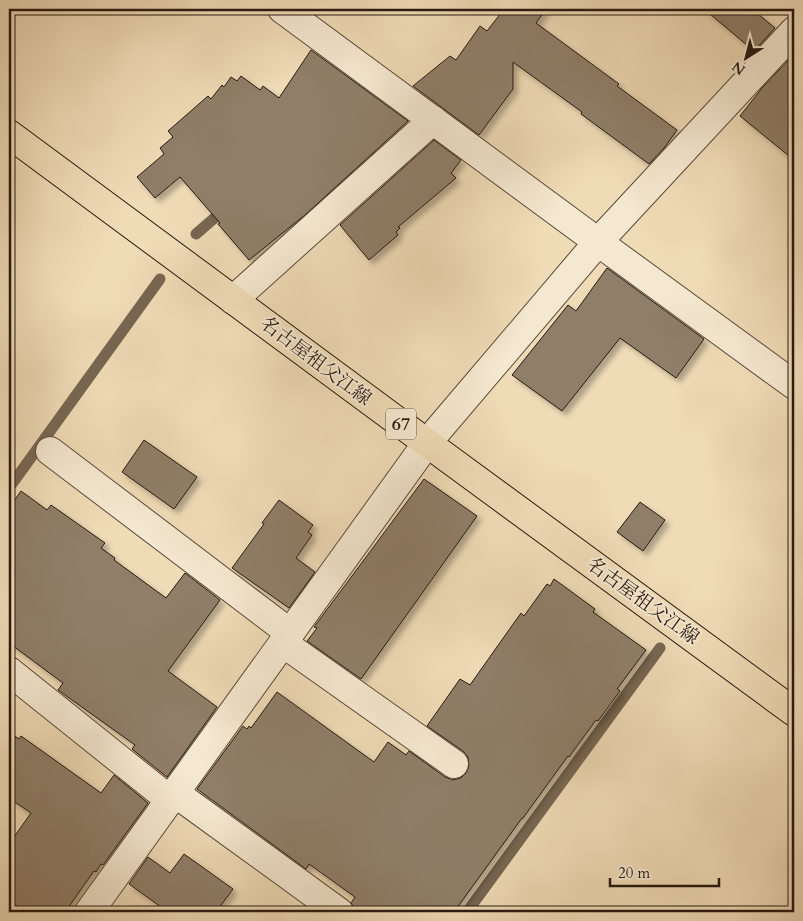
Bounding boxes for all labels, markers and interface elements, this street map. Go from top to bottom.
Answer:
north arrow [720,32,770,82]
text: N [728,57,749,79]
street label: 名古屋祖父江線 [255,311,377,411]
road number: 67 [386,408,416,439]
street label: 名古屋祖父江線 [582,551,704,651]
scale bar [610,856,719,888]
text: 20 m [618,863,650,883]

